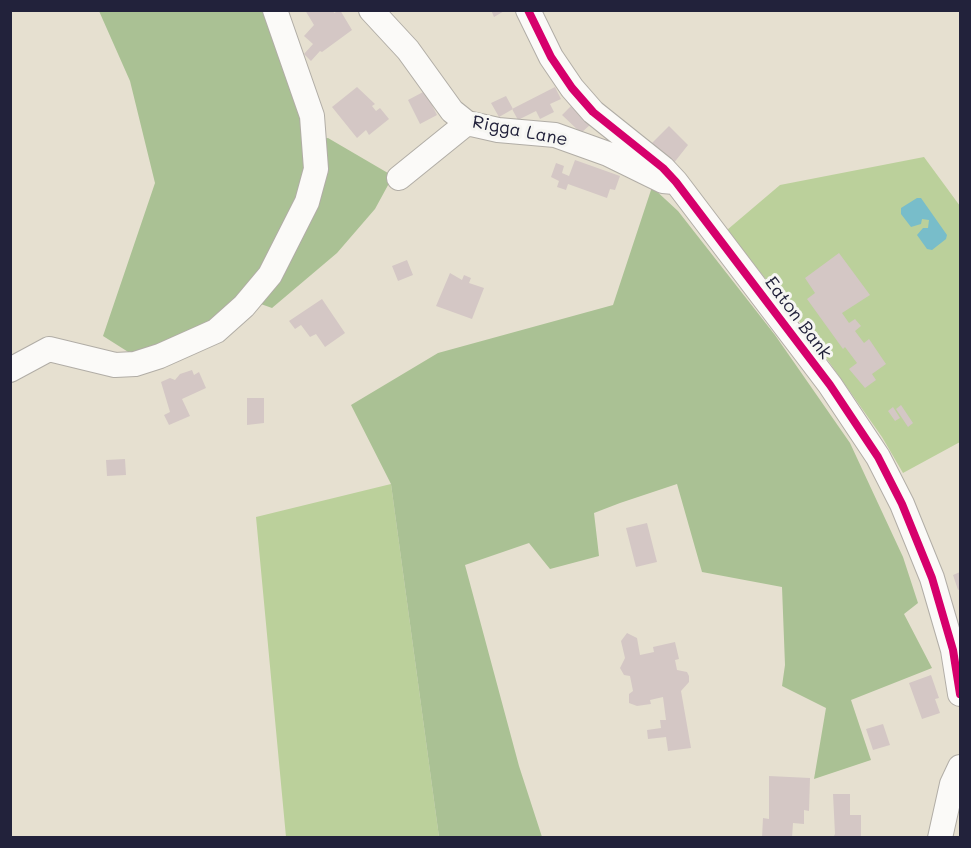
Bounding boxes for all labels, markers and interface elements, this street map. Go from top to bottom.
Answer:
street label: Rigga Lane [470,111,570,151]
street label: Eaton Bank [760,272,836,364]

